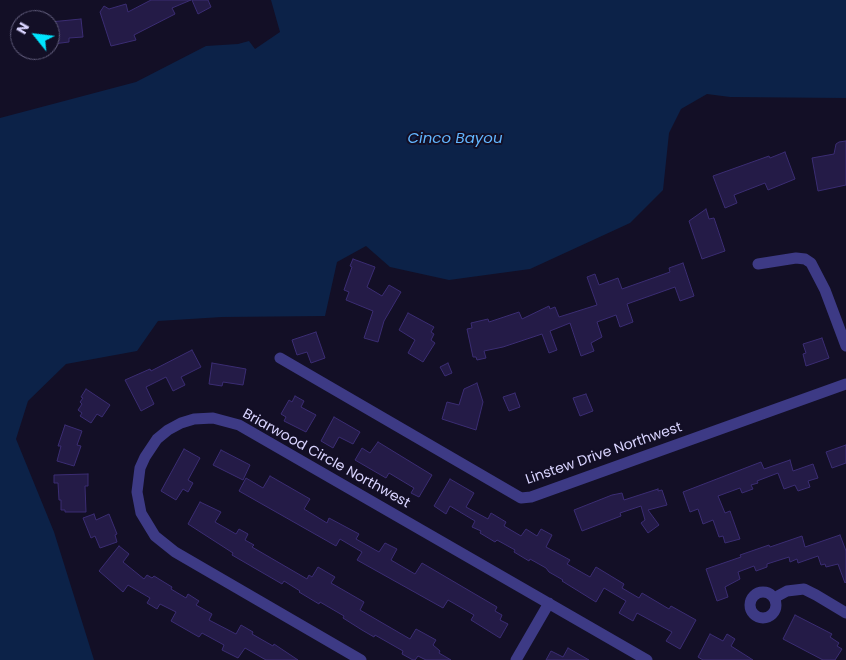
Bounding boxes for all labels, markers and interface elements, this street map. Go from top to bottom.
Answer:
north arrow [10,10,60,60]
text: N [11,19,34,38]
water label: Cinco Bayou [407,130,503,148]
street label: Briarwood Circle Northwest [239,406,413,512]
street label: Linstew Drive Northwest [524,419,684,489]

